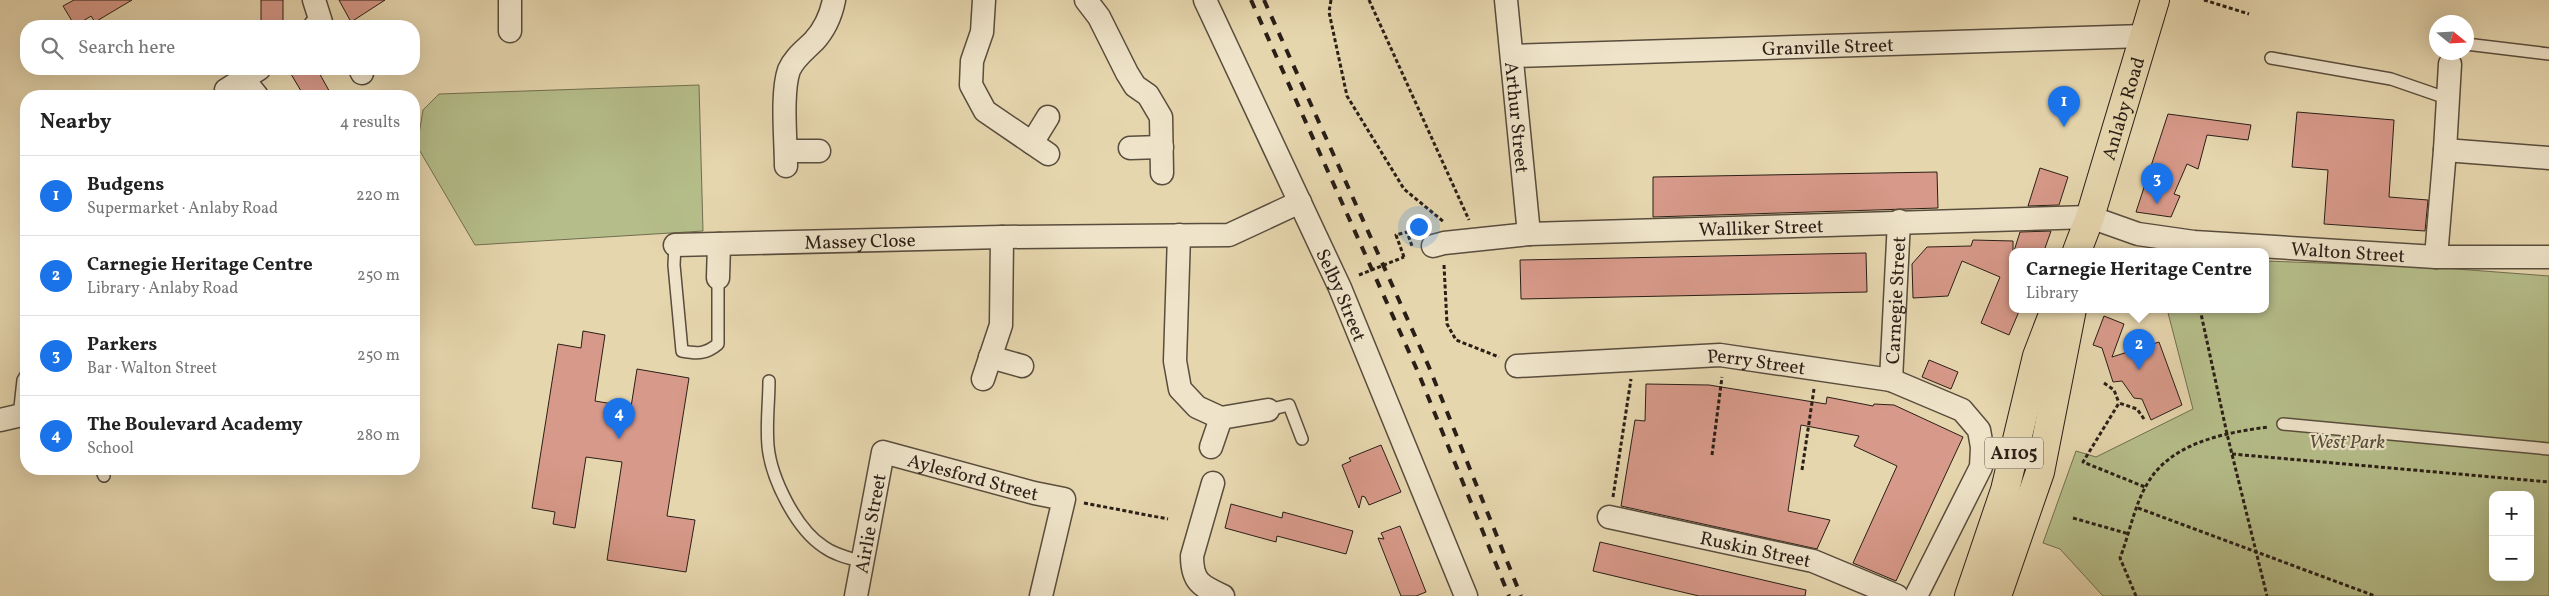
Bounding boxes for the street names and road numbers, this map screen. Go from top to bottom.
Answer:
street label: Granville Street [1762,33,1894,63]
street label: Anlaby Road [2097,54,2152,164]
street label: Arthur Street [1497,61,1534,175]
street label: Walliker Street [1698,214,1824,244]
street label: Massey Close [804,228,916,257]
street label: Carnegie Street [1881,235,1913,365]
street label: Walton Street [2290,237,2406,270]
street label: Selby Street [1308,245,1372,346]
street label: Perry Street [1707,344,1807,382]
road number: A1105 [1985,438,2043,468]
street label: Aylesford Street [904,448,1041,509]
street label: Airlie Street [850,471,894,576]
street label: Ruskin Street [1697,526,1813,575]

